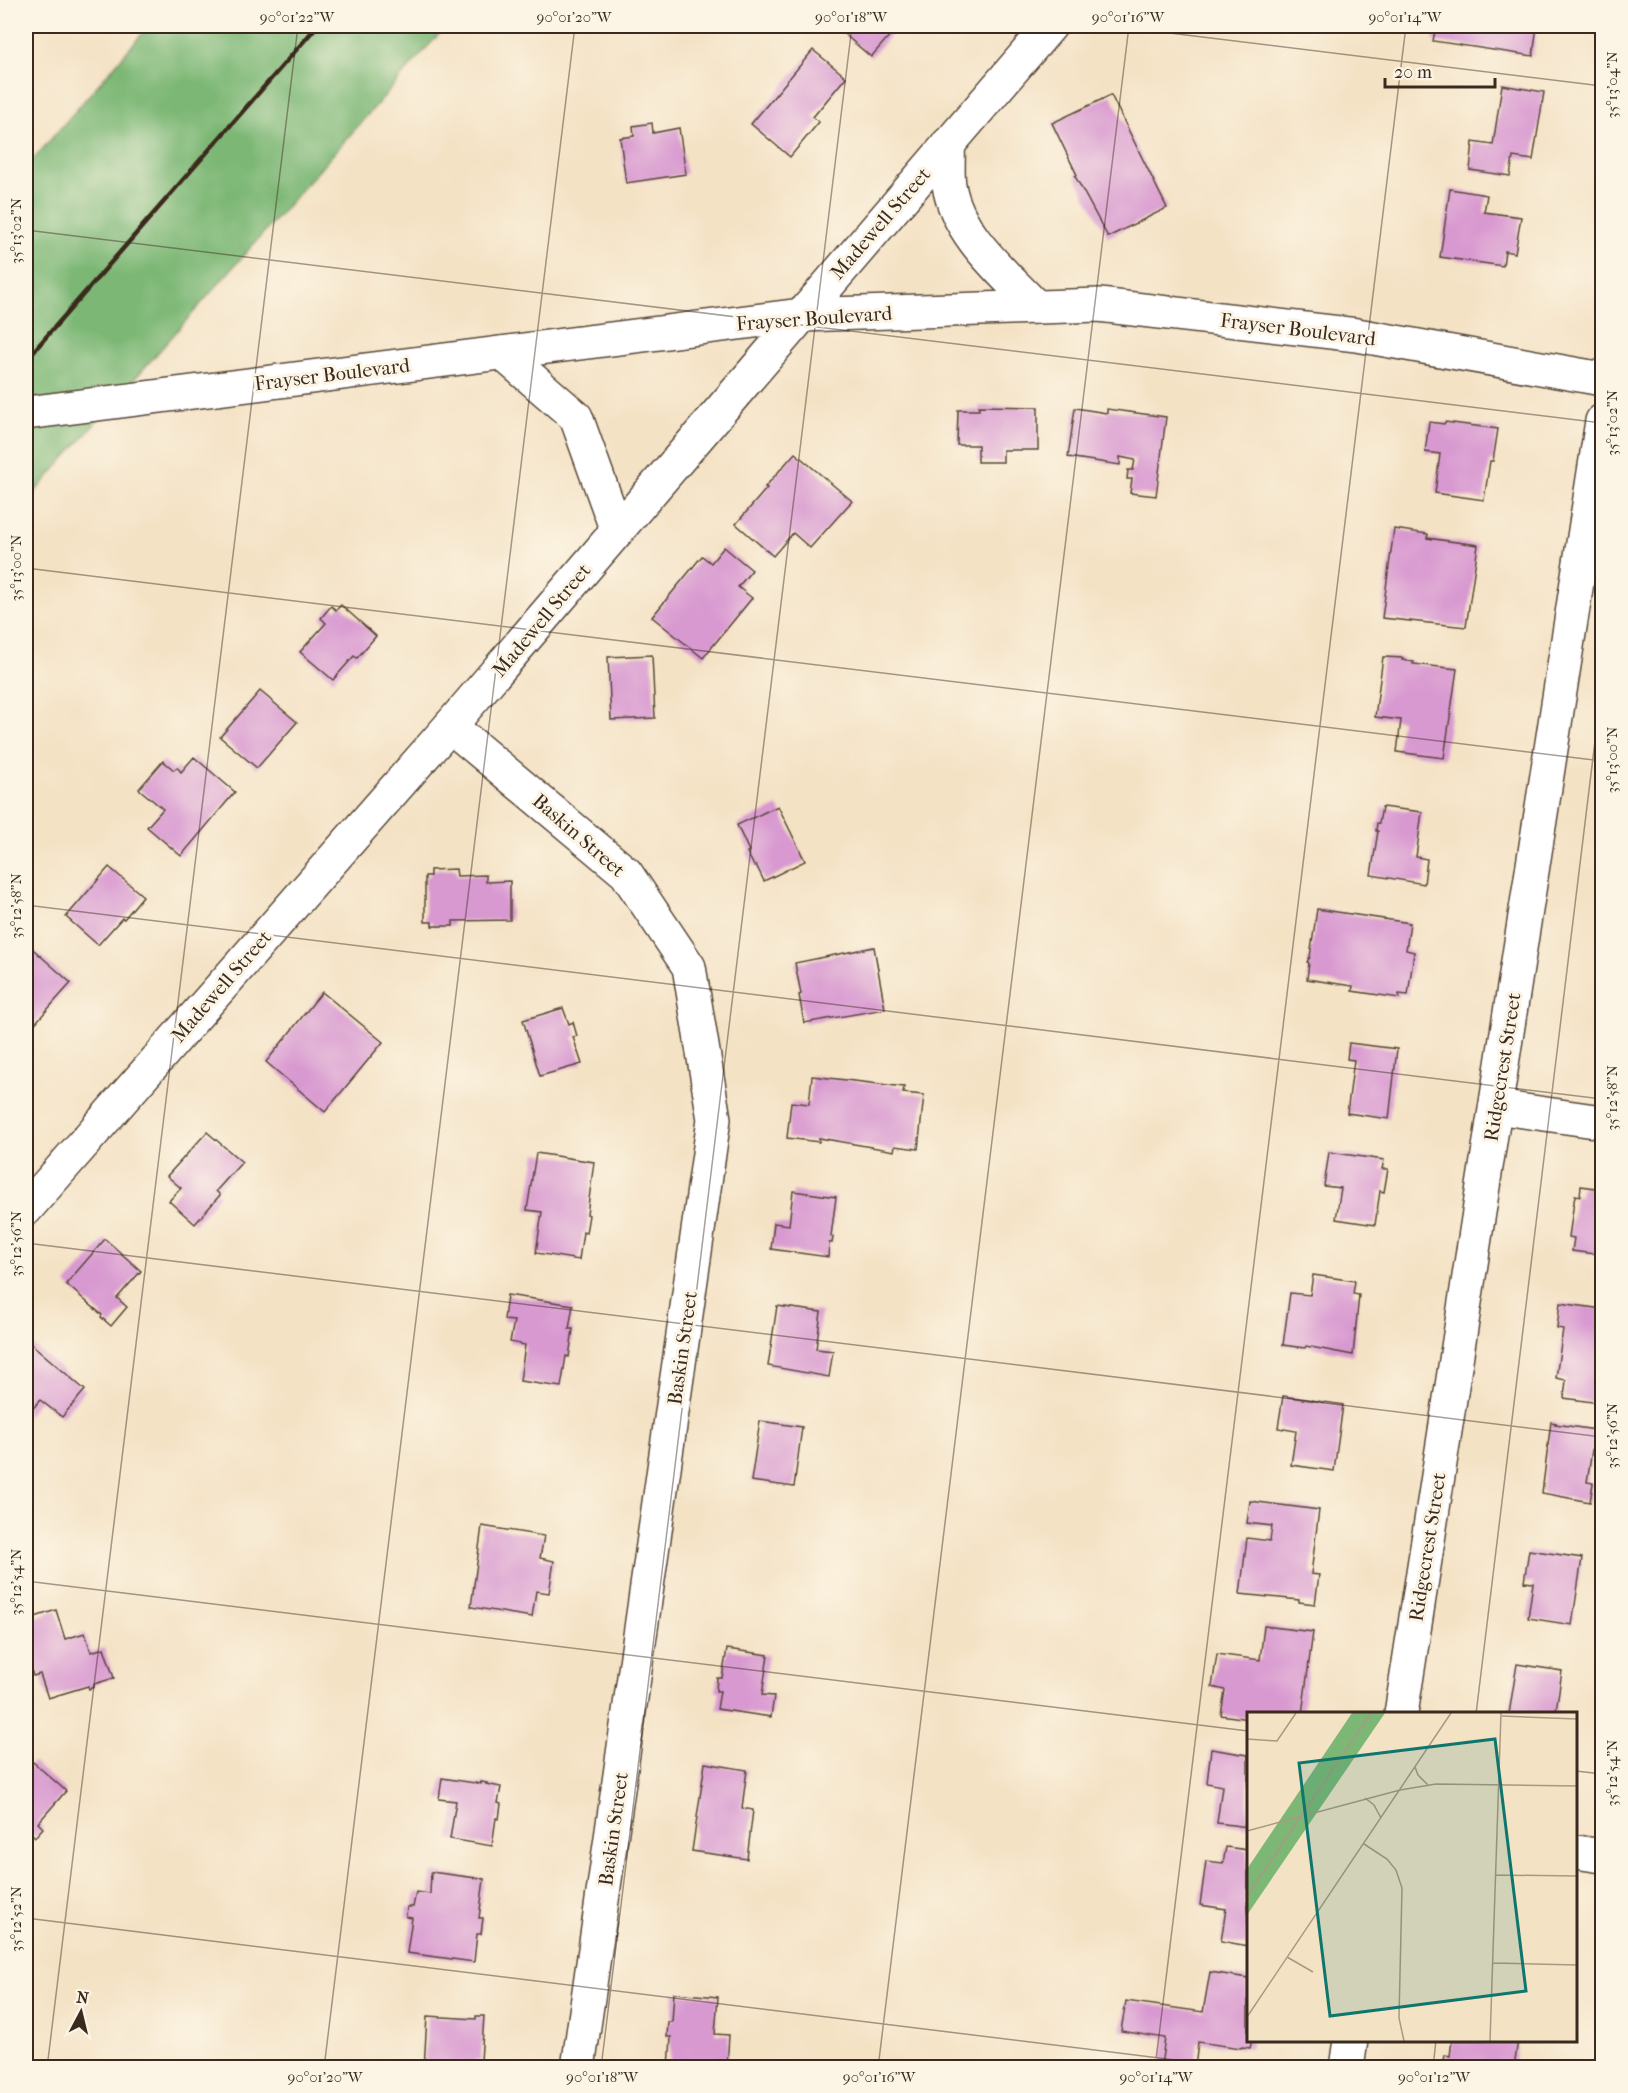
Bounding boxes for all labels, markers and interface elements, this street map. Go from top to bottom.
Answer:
text: 90°01'22"W [260,8,335,26]
text: 90°01'20"W [537,8,613,26]
text: 90°01'18"W [815,8,888,26]
text: 90°01'16"W [1092,8,1165,26]
text: 90°01'14"W [1368,8,1443,26]
scale bar [1385,51,1494,89]
text: 35°13'04"N [1603,51,1621,119]
text: 20 m [1394,62,1432,83]
street label: Madewell Street [826,163,935,284]
text: 35°13'02"N [7,197,25,264]
street label: Frayser Boulevard [735,301,894,335]
street label: Frayser Boulevard [1219,309,1378,351]
street label: Frayser Boulevard [253,353,412,395]
text: 35°13'02"N [1603,389,1621,456]
text: 35°13'00"N [7,534,25,601]
street label: Madewell Street [487,559,595,682]
text: 35°13'00"N [1603,726,1621,793]
street label: Baskin Street [528,789,629,882]
text: 35°12'58"N [7,873,25,939]
street label: Madewell Street [167,926,276,1047]
street label: Ridgecrest Street [1479,991,1526,1143]
text: 35°12'58"N [1603,1065,1621,1131]
text: 35°12'56"N [7,1210,25,1277]
street label: Baskin Street [663,1290,702,1406]
text: 35°12'56"N [1603,1402,1621,1469]
street label: Ridgecrest Street [1404,1471,1451,1623]
text: 35°12'54"N [7,1548,25,1615]
inset map [1247,1712,1577,2042]
text: 35°12'54"N [1603,1739,1621,1806]
street label: Baskin Street [594,1771,633,1887]
text: 35°12'52"N [7,1885,25,1952]
north arrow [51,1982,111,2042]
text: N [76,1987,91,2008]
text: 90°01'20"W [288,2068,364,2086]
text: 90°01'18"W [566,2068,639,2086]
text: 90°01'16"W [843,2068,916,2086]
text: 90°01'14"W [1119,2068,1194,2086]
text: 90°01'12"W [1398,2068,1471,2086]

